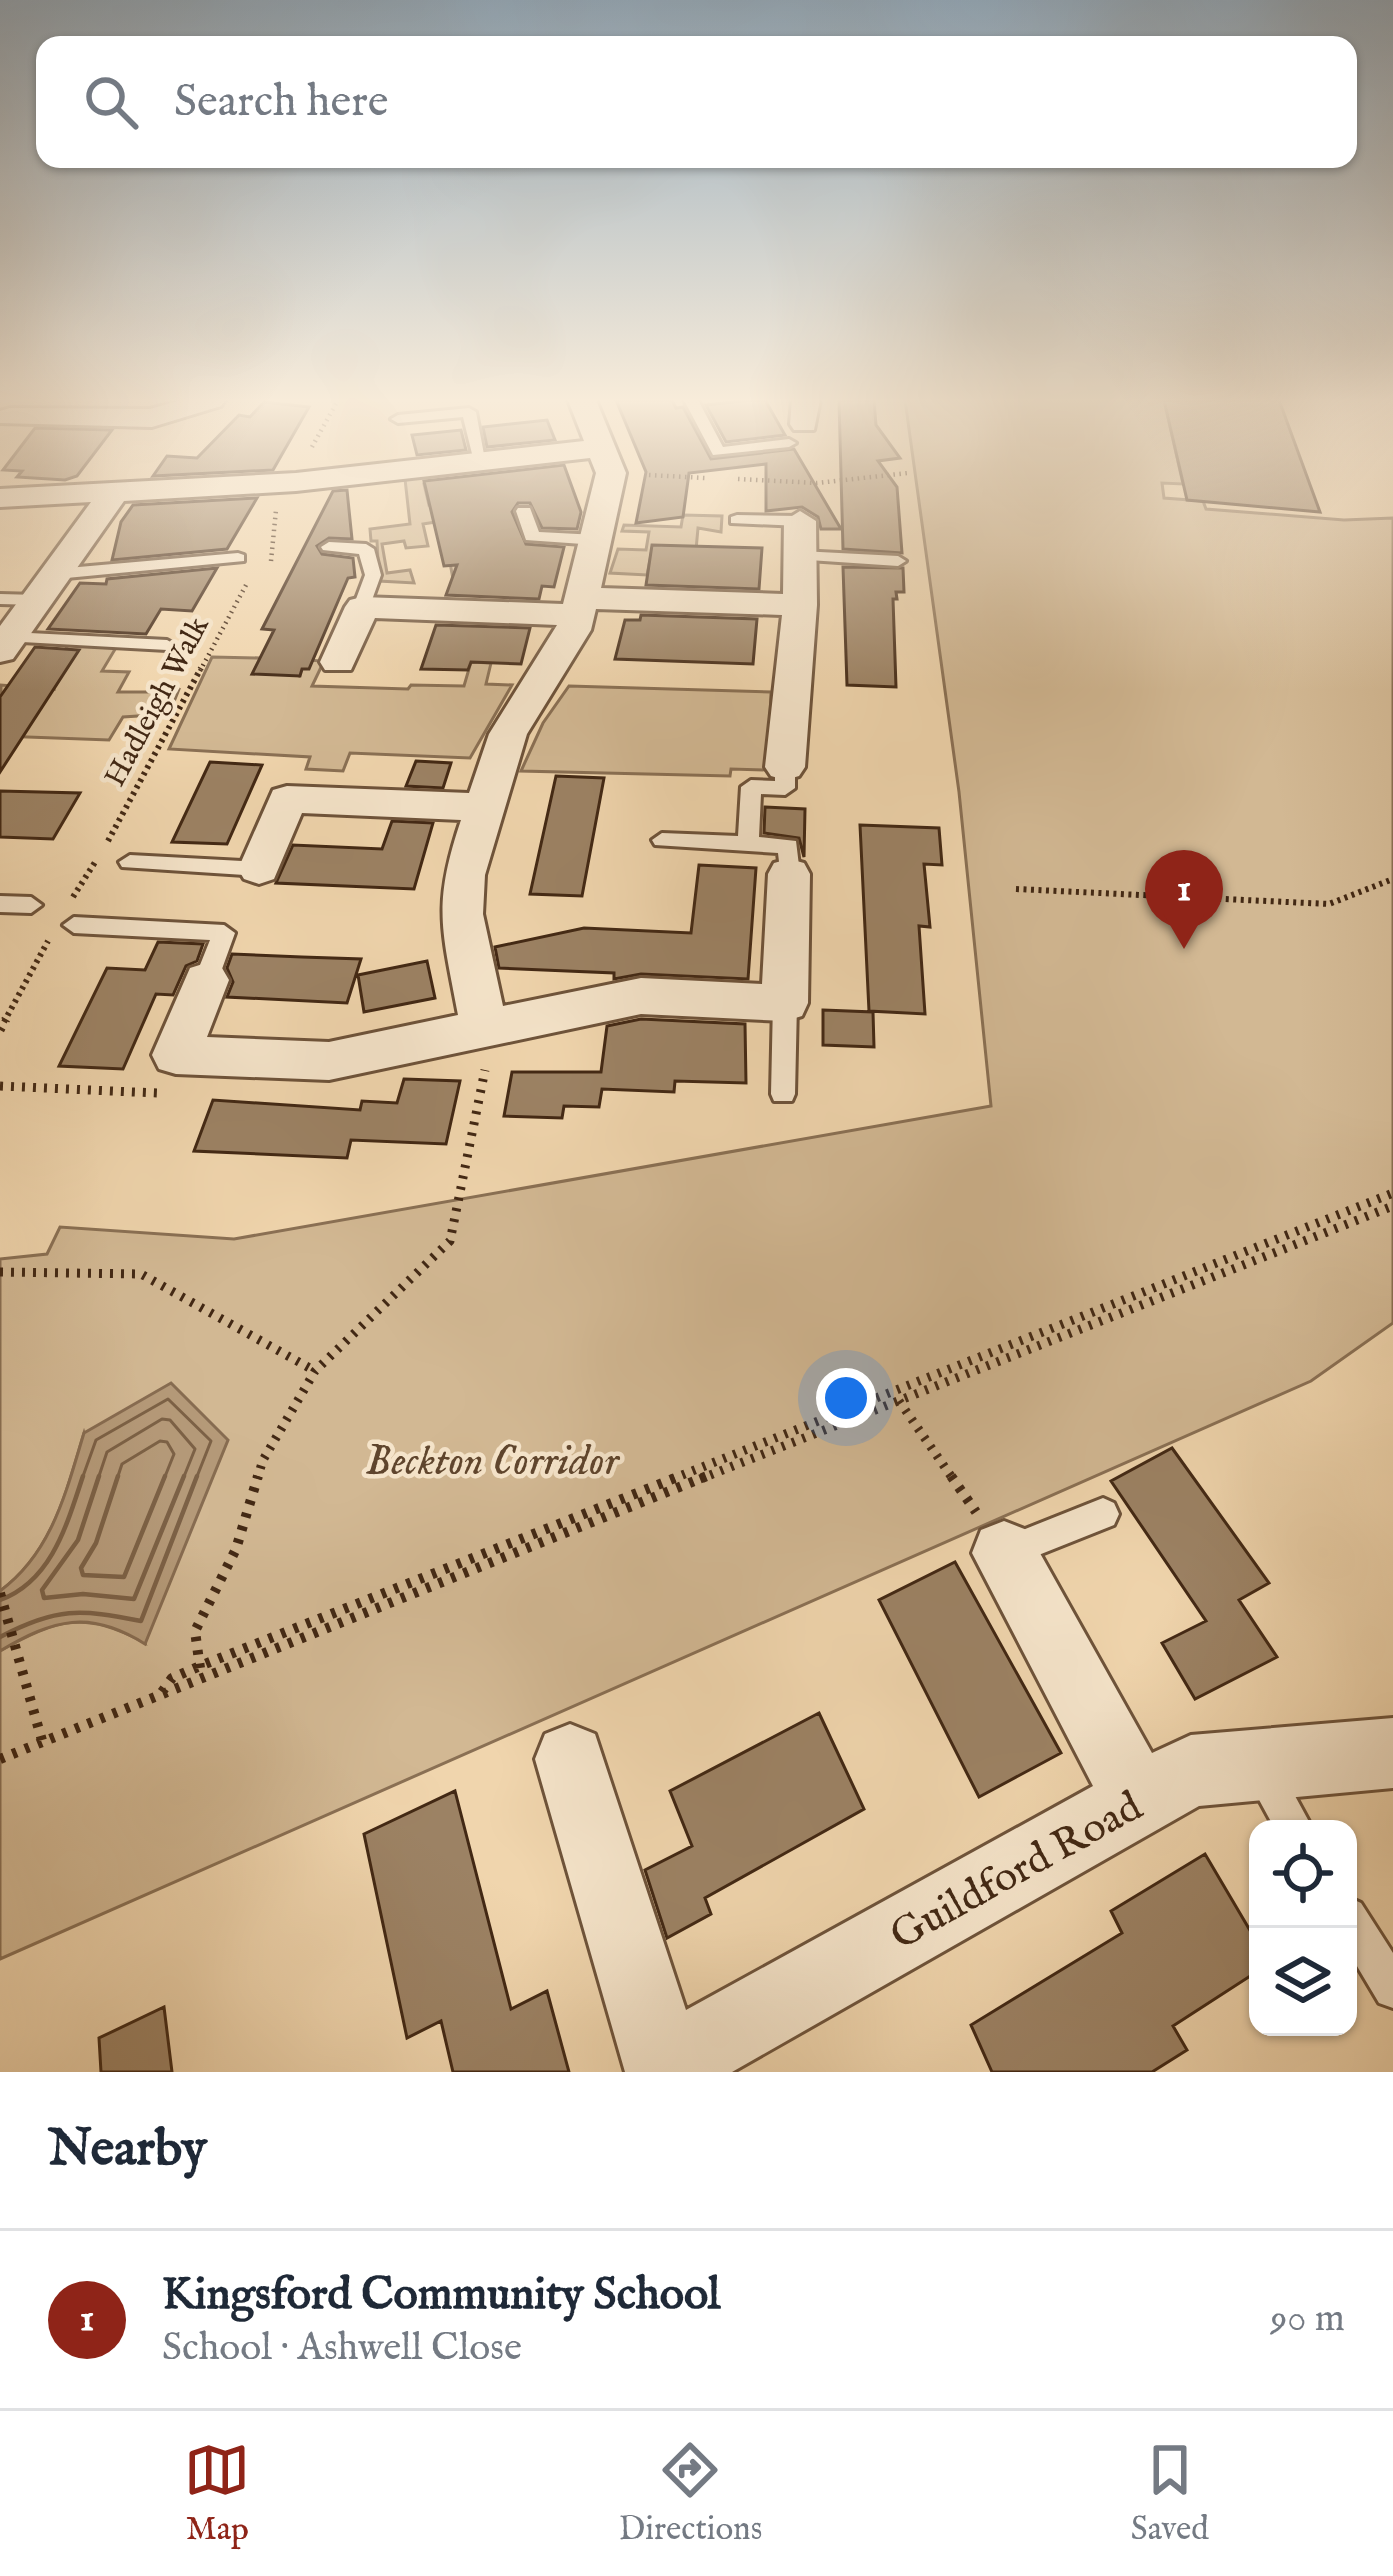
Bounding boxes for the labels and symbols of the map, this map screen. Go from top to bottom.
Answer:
street label: Hadleigh Walk [97,609,219,794]
pin: 1 [1145,850,1223,949]
your location [816,1368,876,1428]
park label: Beckton Corridor [365,1436,620,1489]
street label: Guildford Road [882,1781,1152,1963]

